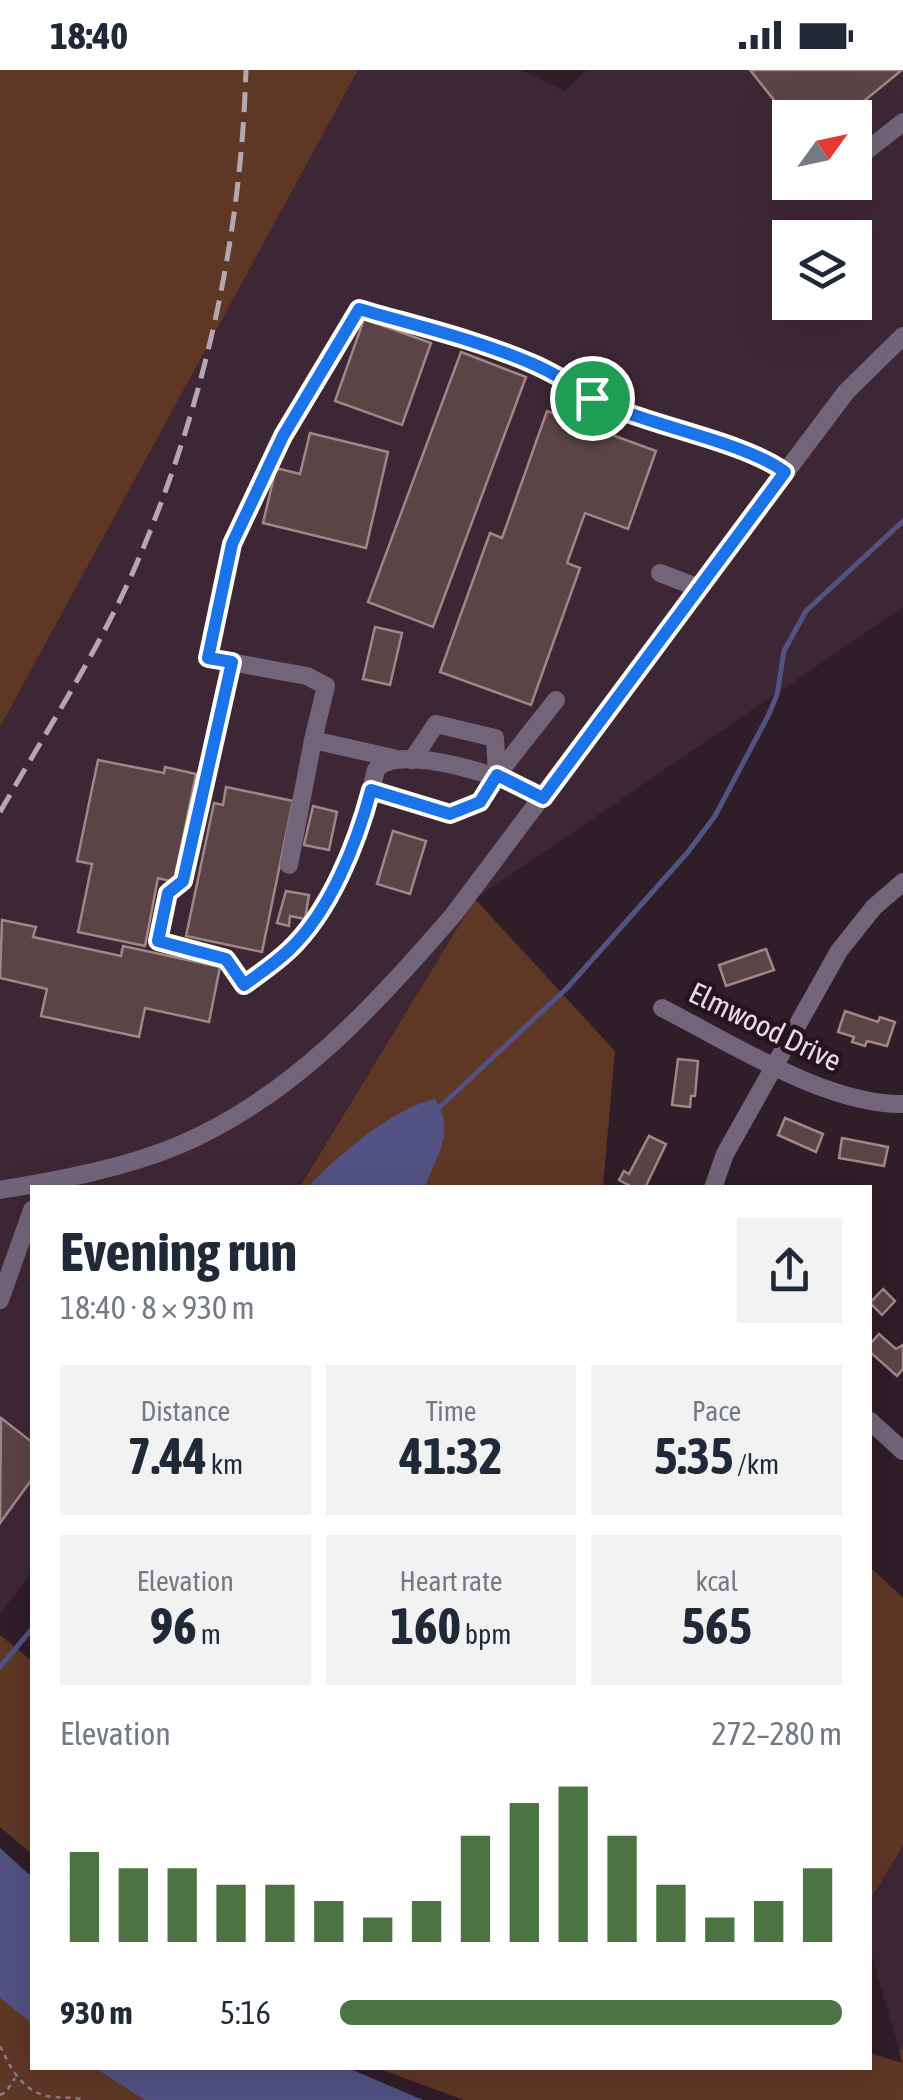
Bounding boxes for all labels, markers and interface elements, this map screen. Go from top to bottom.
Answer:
text: 18:40 [50,14,128,57]
north arrow [772,100,872,200]
map controls [772,100,872,320]
button: layers [772,220,872,320]
pin [550,356,635,441]
icon: arrive [565,371,620,426]
street label: Elmwood Drive [684,975,847,1077]
button: share [737,1218,842,1323]
text: Evening run [60,1220,297,1283]
text: 18:40 · 8 × 930 m [60,1289,254,1326]
text: Distance [140,1395,230,1427]
text: Time [425,1395,477,1427]
text: Pace [692,1395,741,1427]
text: 7.44 [127,1427,207,1485]
text: 41:32 [400,1427,502,1485]
text: 5:35 [654,1427,733,1485]
text: km [207,1448,243,1480]
text: /km [733,1448,779,1480]
text: Elevation [137,1565,234,1597]
text: Heart rate [399,1565,503,1597]
text: kcal [695,1565,738,1597]
text: 96 [150,1597,197,1655]
text: 160 [390,1597,461,1655]
text: 565 [681,1597,752,1655]
text: m [197,1618,221,1650]
text: bpm [461,1618,512,1650]
text: Elevation [60,1715,171,1752]
text: 272–280 m [712,1715,842,1752]
text: 930 m [60,1994,133,2031]
text: 5:16 [220,1994,271,2031]

